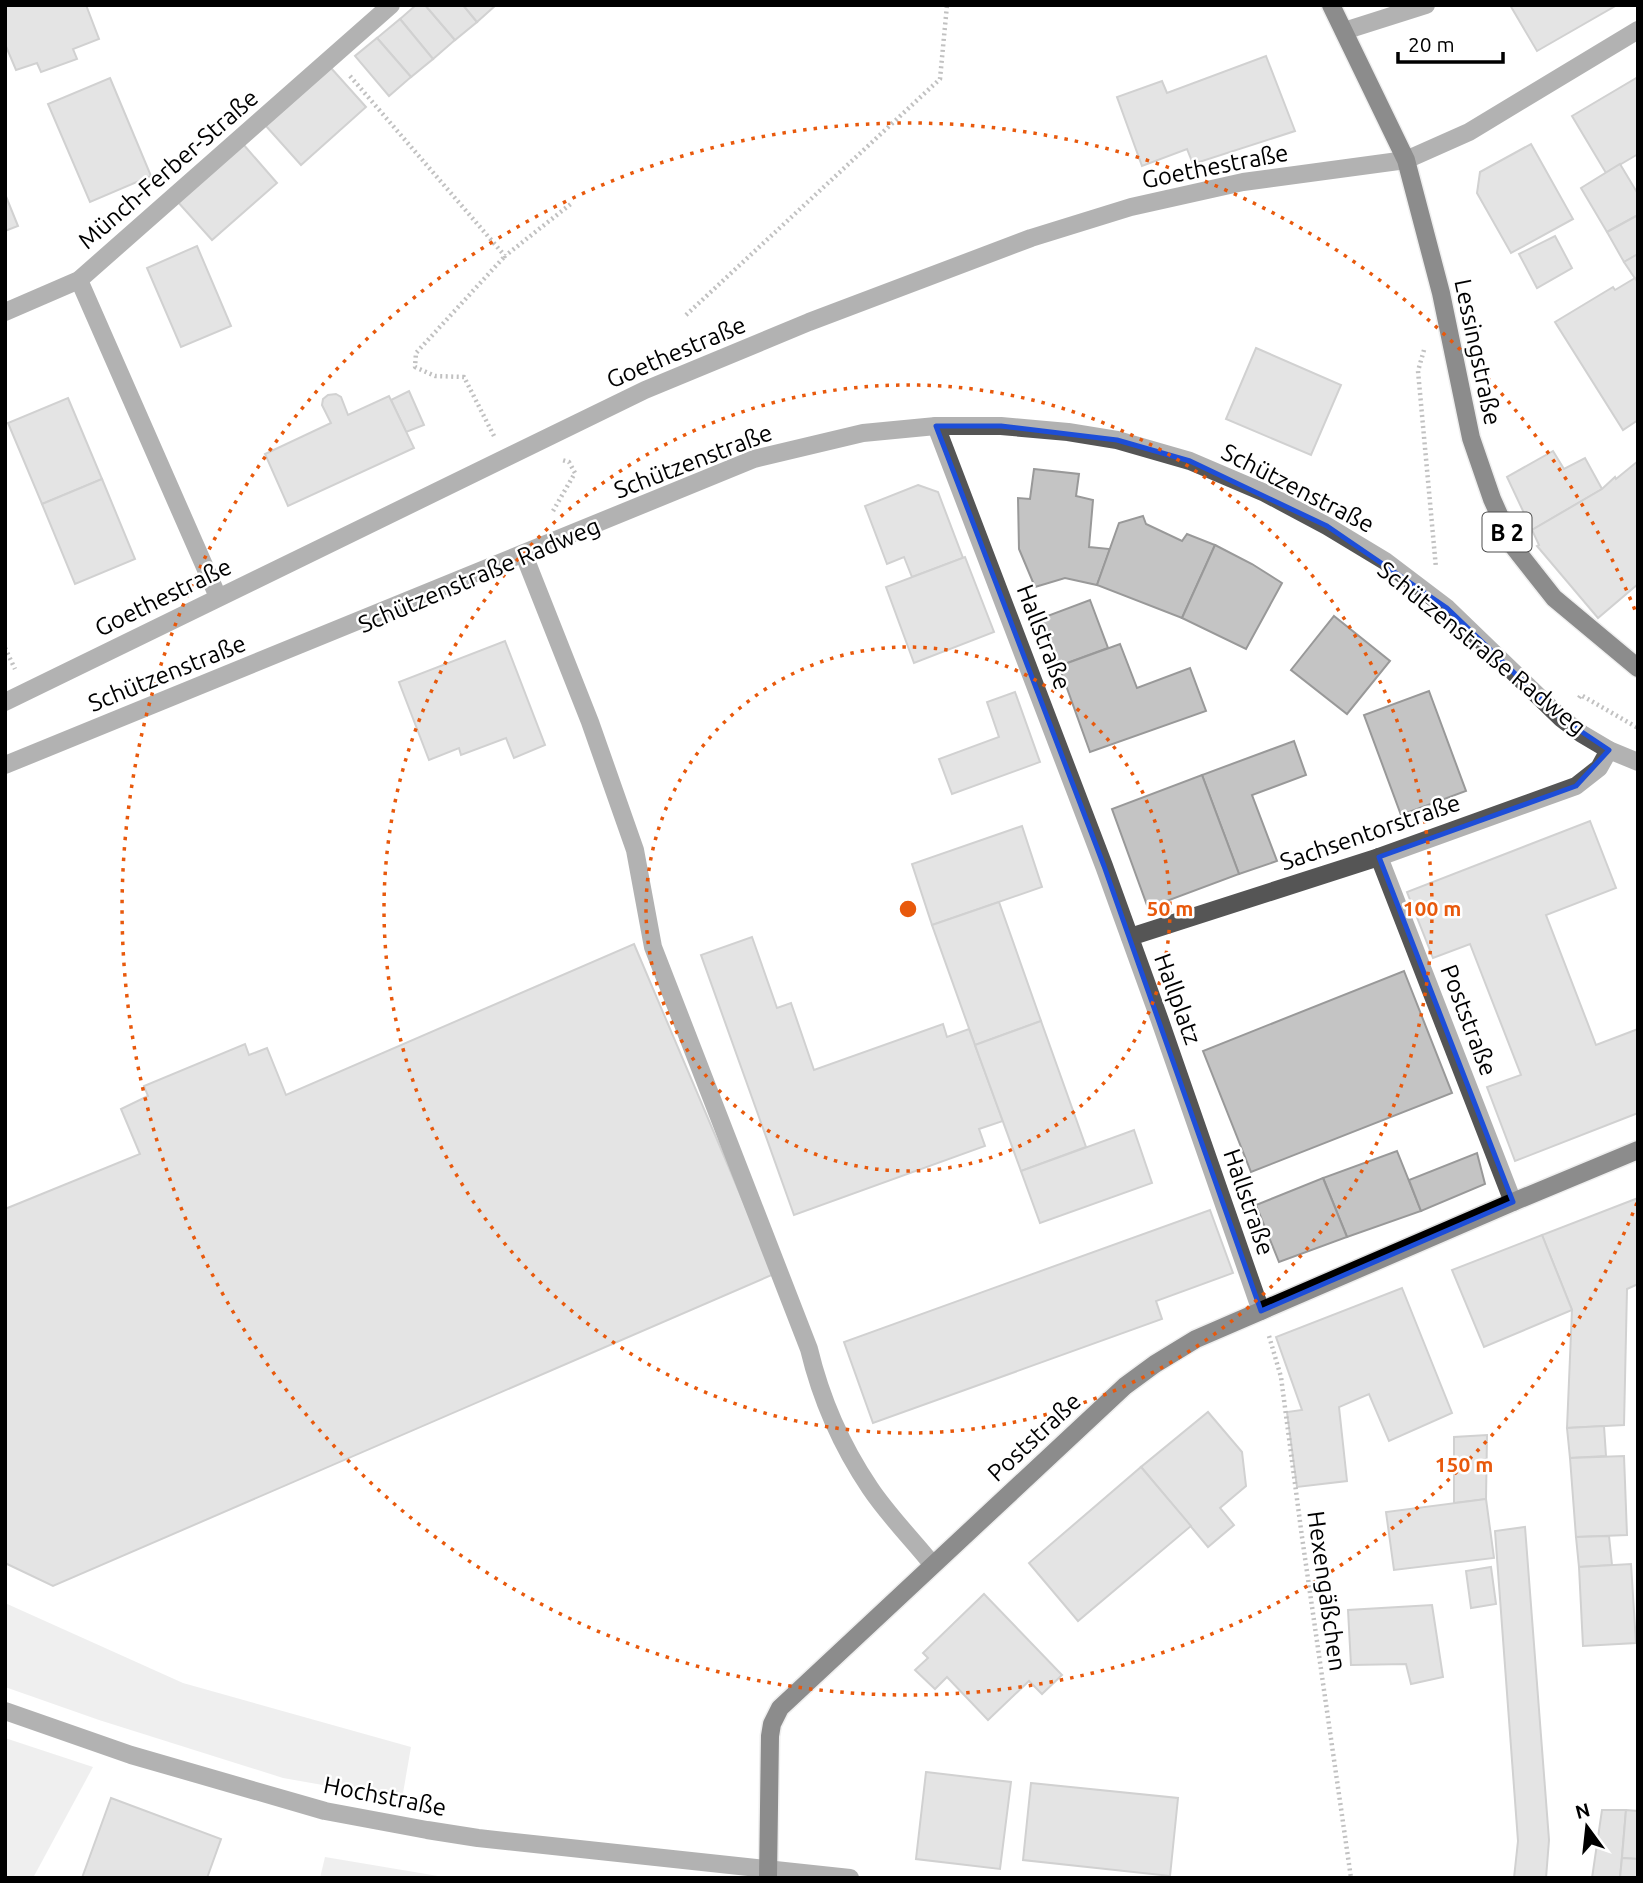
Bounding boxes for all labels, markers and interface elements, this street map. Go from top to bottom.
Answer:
scale bar [1398,21,1503,65]
text: 20 m [1408,32,1455,56]
street label: Münch-Ferber-Straße [73,84,263,254]
street label: Goethestraße [1140,139,1290,193]
street label: Lessingstraße [1449,277,1507,427]
street label: Goethestraße [602,311,750,393]
street label: Schützenstraße [610,418,776,504]
street label: Schützenstraße [1217,438,1379,538]
street label: Schützenstraße Radweg [354,512,604,638]
road number: B 2 [1482,512,1532,552]
street label: Goethestraße [90,552,236,642]
street label: Schützenstraße Radweg [1373,556,1591,740]
street label: Hallstraße [1012,581,1076,693]
street label: Schützenstraße [84,629,250,717]
street label: Sachsentorstraße [1276,789,1464,875]
text: 50 m [1147,896,1193,920]
text: 100 m [1403,896,1461,920]
centre of rings [896,897,920,921]
street label: Hallplatz [1149,950,1207,1048]
street label: Poststraße [1435,961,1503,1079]
street label: Hallstraße [1218,1145,1280,1259]
street label: Poststraße [982,1387,1086,1487]
text: 150 m [1435,1452,1493,1476]
street label: Hexengäßchen [1302,1509,1352,1673]
street label: Hochstraße [321,1771,449,1821]
north arrow [1552,1792,1622,1862]
text: N [1573,1798,1592,1823]

